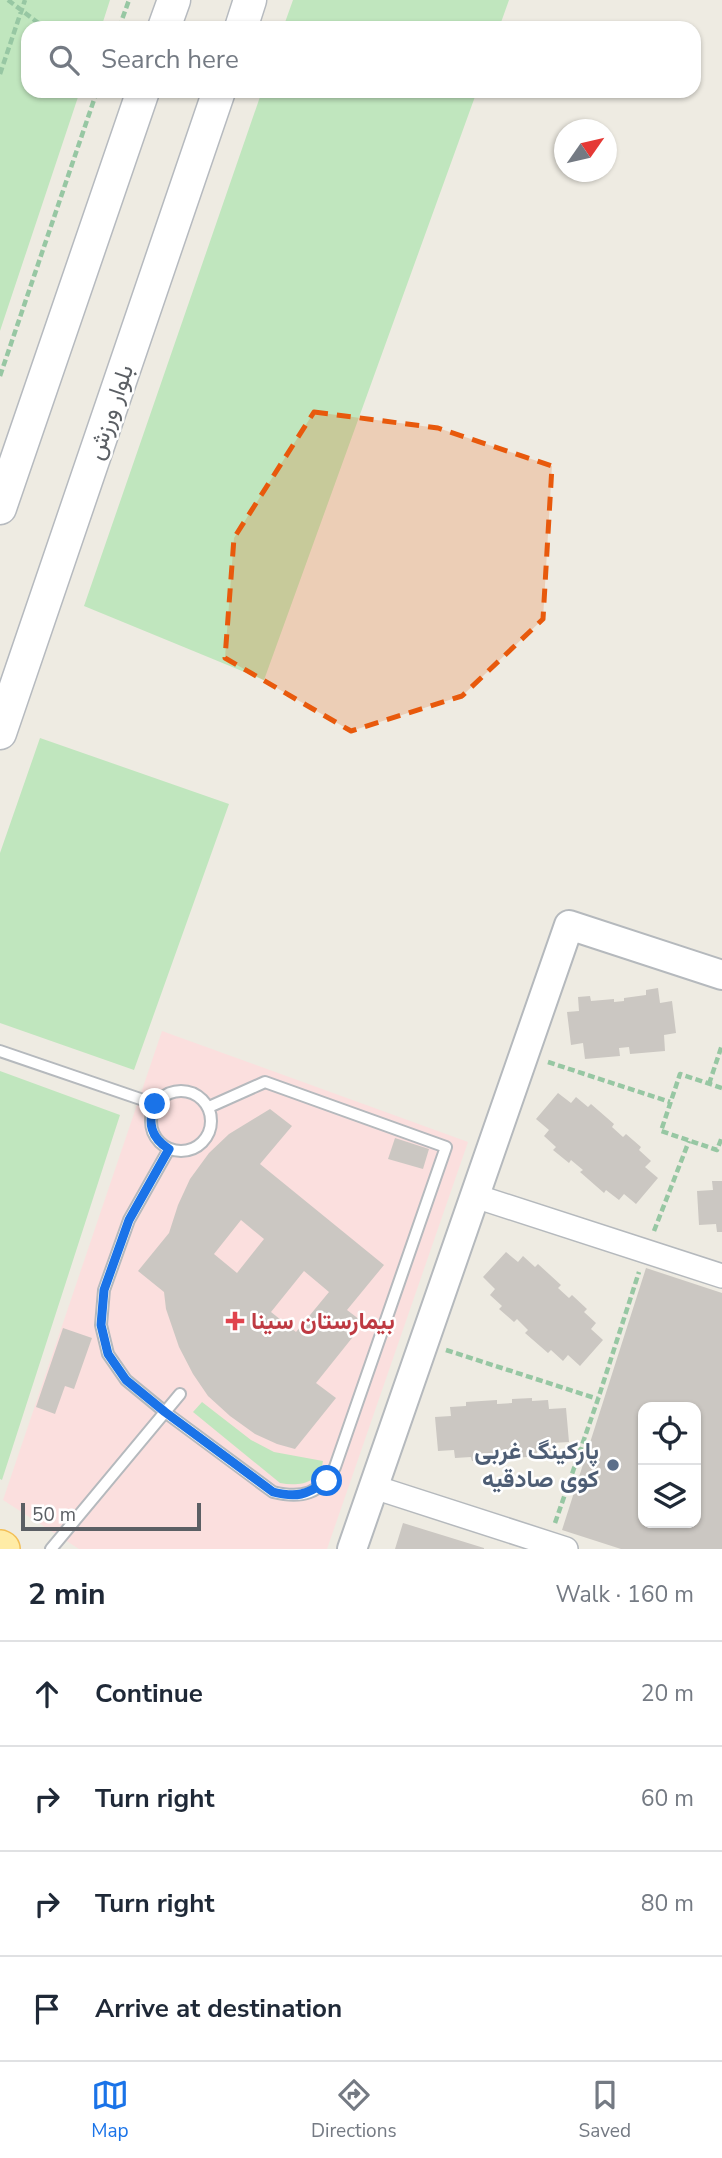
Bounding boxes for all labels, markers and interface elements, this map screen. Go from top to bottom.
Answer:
search box [21,21,701,98]
icon: search [45,41,83,79]
text: Search here [101,42,239,77]
north arrow [554,119,617,182]
street label: بلوار ورزش [79,360,141,464]
route end [139,1088,170,1119]
place label: بیمارستان سینا [251,1305,395,1337]
marker: بیمارستان سینا [225,1311,245,1331]
map controls [638,1402,701,1528]
button: locate [638,1402,701,1465]
place label: پارکینگ غربی کوی صادقیه [474,1435,599,1495]
marker: پارکینگ غربی کوی صادقیه [605,1457,621,1473]
route start [311,1465,342,1496]
button: layers [638,1465,701,1528]
scale bar [21,1500,201,1532]
text: 50 m [32,1502,76,1528]
text: 2 min [28,1574,106,1615]
text: Walk · 160 m [555,1579,694,1610]
icon: ahead [28,1675,66,1713]
text: Continue [95,1676,203,1711]
text: 20 m [641,1678,694,1709]
icon: right [28,1780,66,1818]
text: Turn right [95,1781,214,1816]
text: 60 m [641,1783,694,1814]
icon: right [28,1885,66,1923]
text: Turn right [95,1886,214,1921]
text: 80 m [641,1888,694,1919]
icon: arrive [28,1990,66,2028]
text: Arrive at destination [95,1991,342,2026]
tab: Map [91,2076,129,2144]
tab: Directions [311,2076,397,2144]
tab: Saved [579,2076,631,2144]

